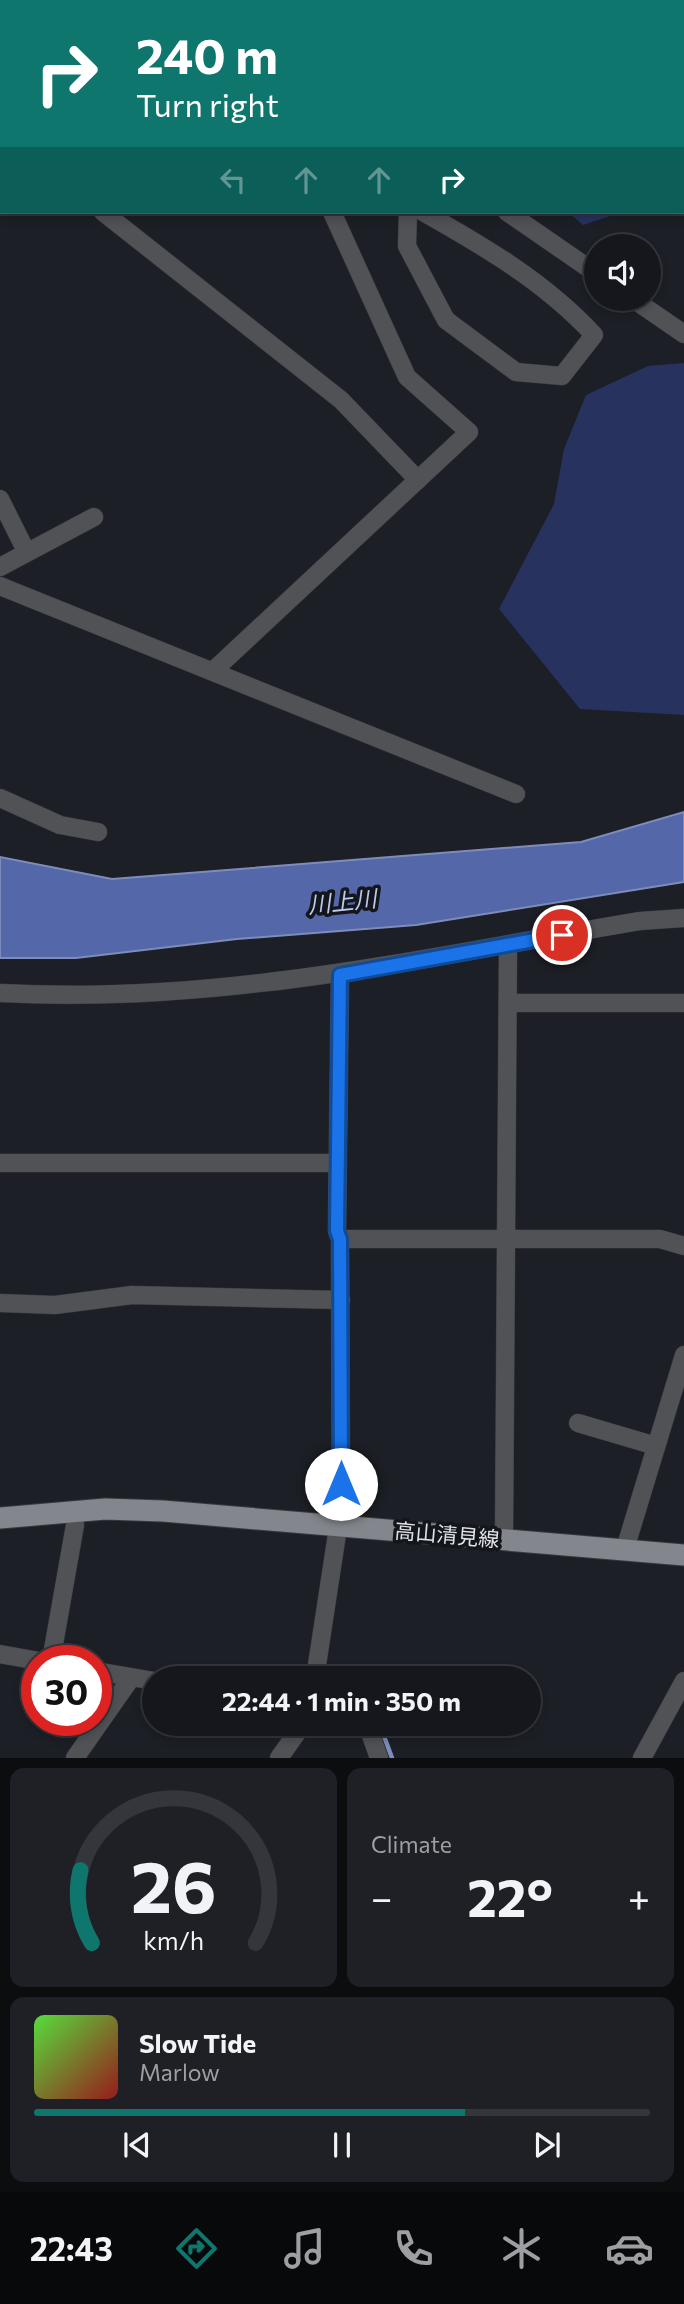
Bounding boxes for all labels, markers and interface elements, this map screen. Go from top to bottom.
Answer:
text: 240 m [136,24,278,84]
icon: right [21,28,112,119]
text: Turn right [136,84,279,124]
icon: left [214,161,252,199]
icon: ahead [287,161,325,199]
icon: ahead [360,161,398,199]
icon: right [433,161,471,199]
map controls [584,234,661,311]
button: sound [584,234,661,311]
water label: 川上川 [306,883,381,919]
pin [532,905,592,965]
icon: arrive [543,916,581,954]
position arrow [304,1447,378,1521]
street label: 高山清見線 [394,1517,500,1551]
speed limit sign: 30 [21,1645,112,1736]
text: 22:44 · 1 min · 350 m [222,1685,461,1716]
text: Climate [371,1830,452,1858]
text: 26 [131,1840,216,1929]
text: 22° [467,1864,553,1928]
text: − [371,1873,393,1920]
text: + [628,1873,650,1920]
text: km/h [143,1925,204,1955]
text: Slow Tide [139,2027,256,2058]
text: Marlow [139,2058,220,2086]
icon: previous [118,2126,156,2164]
icon: pause [323,2126,361,2164]
icon: next [528,2126,566,2164]
icon: directions [172,2224,221,2273]
icon: music [280,2224,329,2273]
icon: phone [389,2224,438,2273]
icon: climate [497,2224,546,2273]
icon: car [605,2224,654,2273]
text: 22:43 [30,2228,113,2268]

